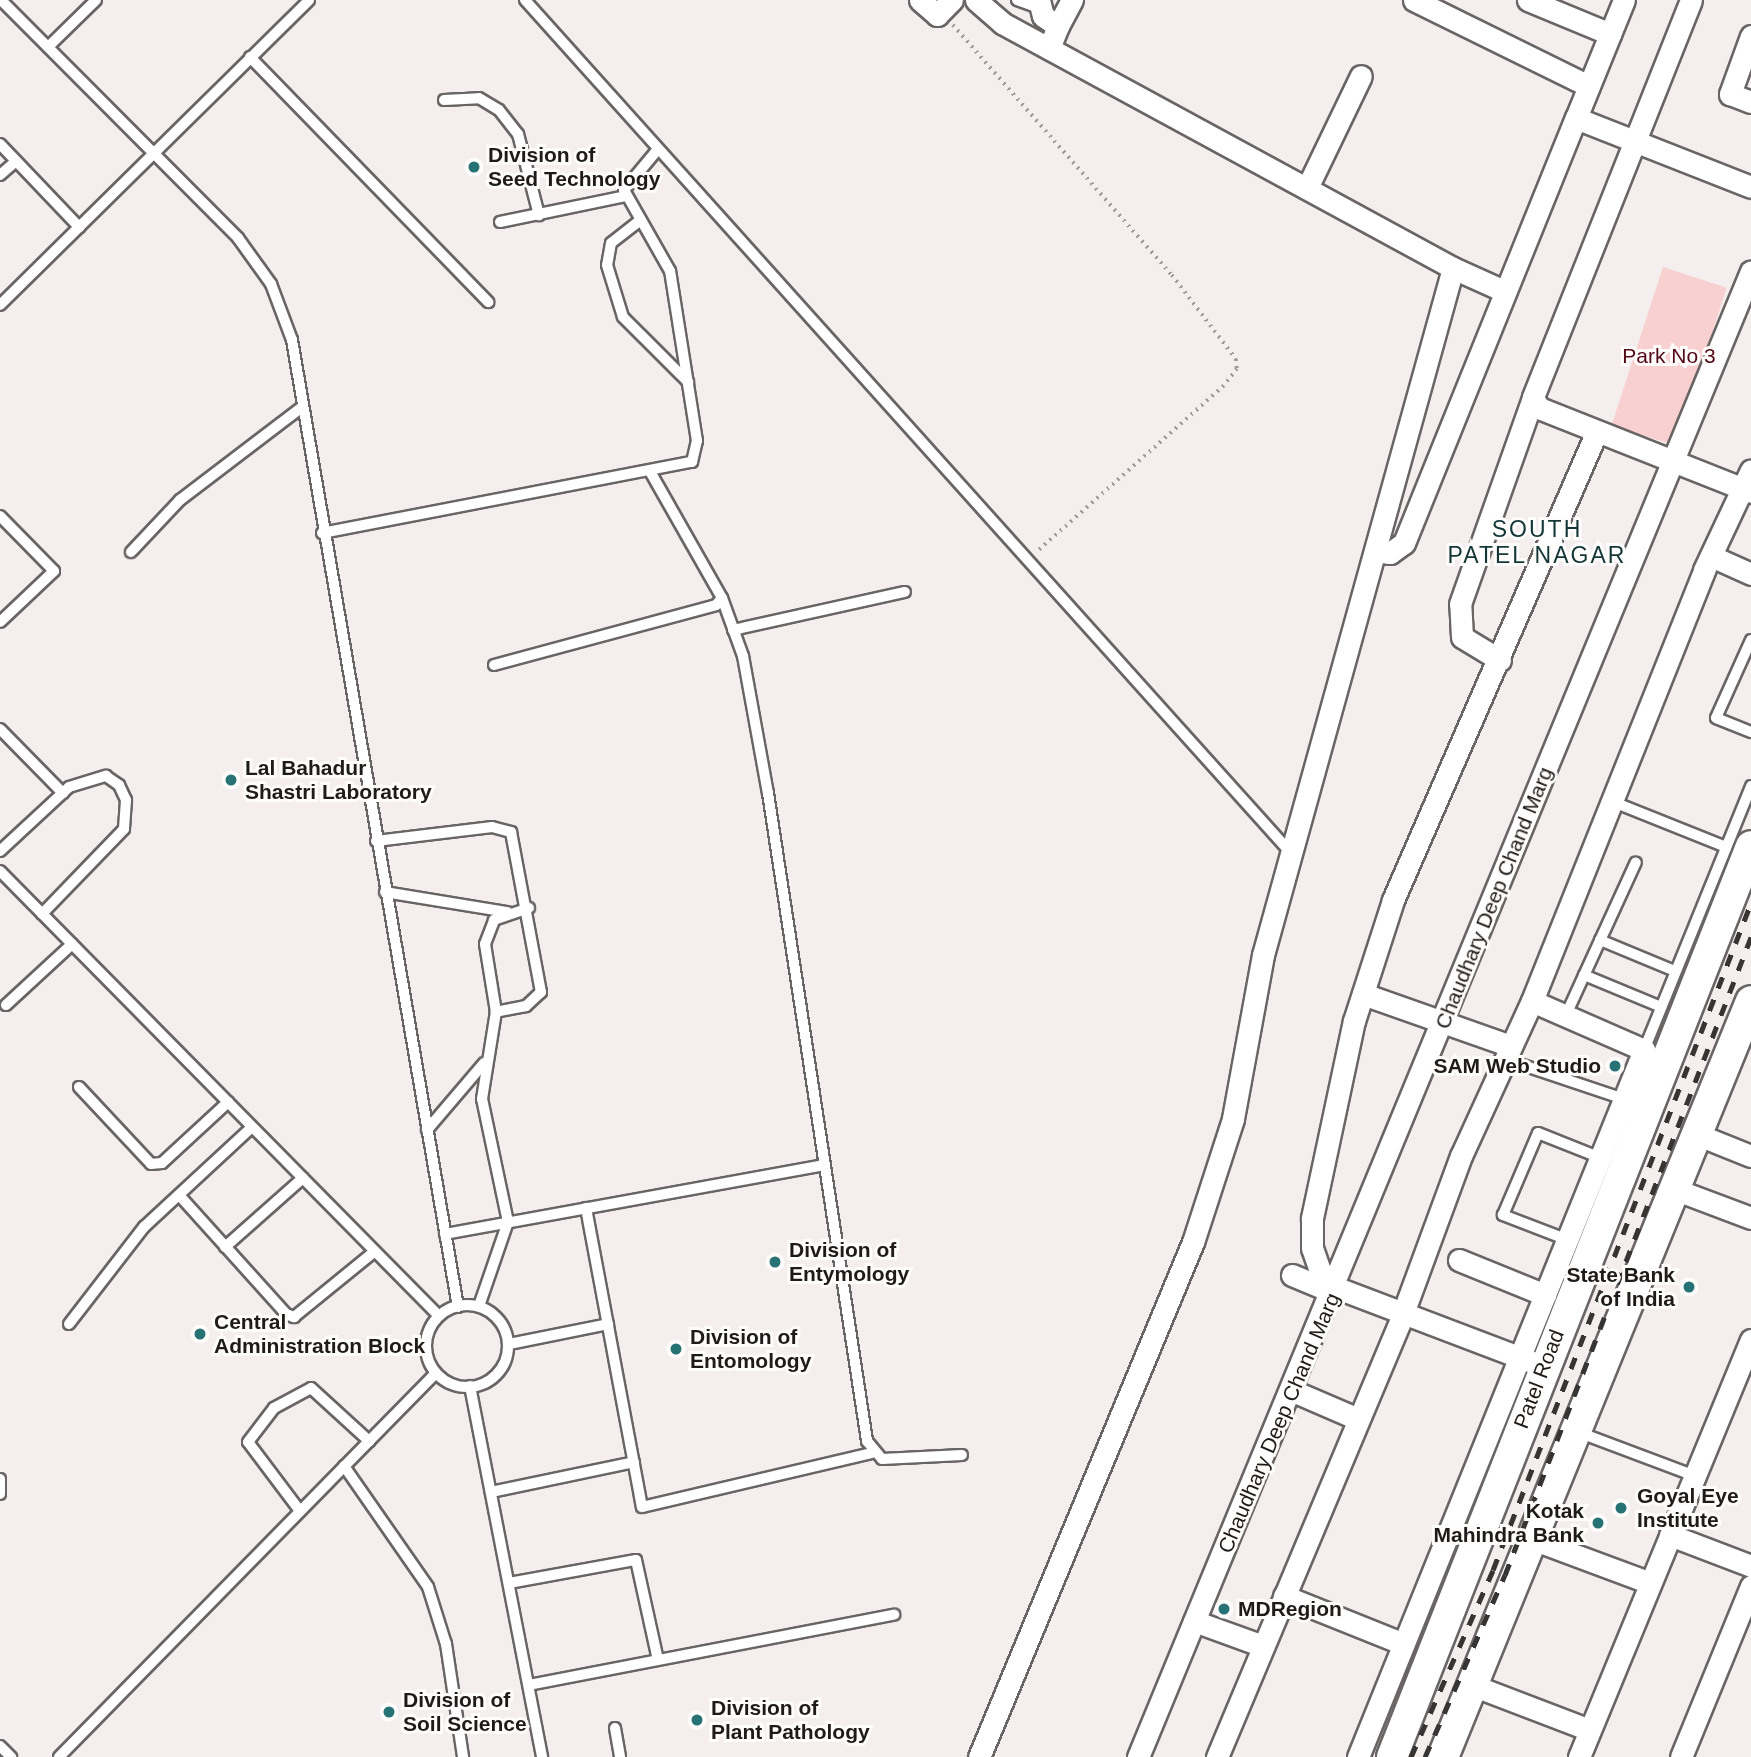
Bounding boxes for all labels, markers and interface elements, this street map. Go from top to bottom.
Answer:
place label: Division of Seed Technology [488,142,660,192]
marker: Division of Seed Technology [466,159,482,175]
park label: Park No 3 [1622,343,1716,369]
district label: SOUTH PATEL NAGAR [1449,515,1625,569]
place label: Lal Bahadur Shastri Laboratory [245,755,432,805]
street label: Chaudhary Deep Chand Marg [1430,763,1558,1033]
marker: Lal Bahadur Shastri Laboratory [223,772,239,788]
place label: SAM Web Studio [1433,1053,1601,1079]
marker: SAM Web Studio [1607,1058,1623,1074]
place label: Division of Entymology [789,1237,909,1287]
marker: Division of Entymology [767,1254,783,1270]
place label: State Bank of India [1566,1262,1675,1312]
marker: State Bank of India [1681,1279,1697,1295]
street label: Chaudhary Deep Chand Marg [1213,1289,1345,1557]
place label: Central Administration Block [214,1309,425,1359]
place label: Division of Entomology [690,1324,811,1374]
marker: Central Administration Block [192,1326,208,1342]
street label: Patel Road [1509,1326,1569,1432]
marker: Division of Entomology [668,1341,684,1357]
place label: Goyal Eye Institute [1637,1483,1739,1533]
place label: Kotak Mahindra Bank [1433,1498,1584,1548]
marker: Goyal Eye Institute [1611,1498,1631,1518]
marker: Kotak Mahindra Bank [1590,1515,1606,1531]
place label: MDRegion [1238,1596,1342,1622]
marker: MDRegion [1216,1601,1232,1617]
place label: Division of Soil Science [403,1687,527,1737]
place label: Division of Plant Pathology [711,1695,870,1745]
marker: Division of Soil Science [381,1704,397,1720]
marker: Division of Plant Pathology [689,1712,705,1728]

